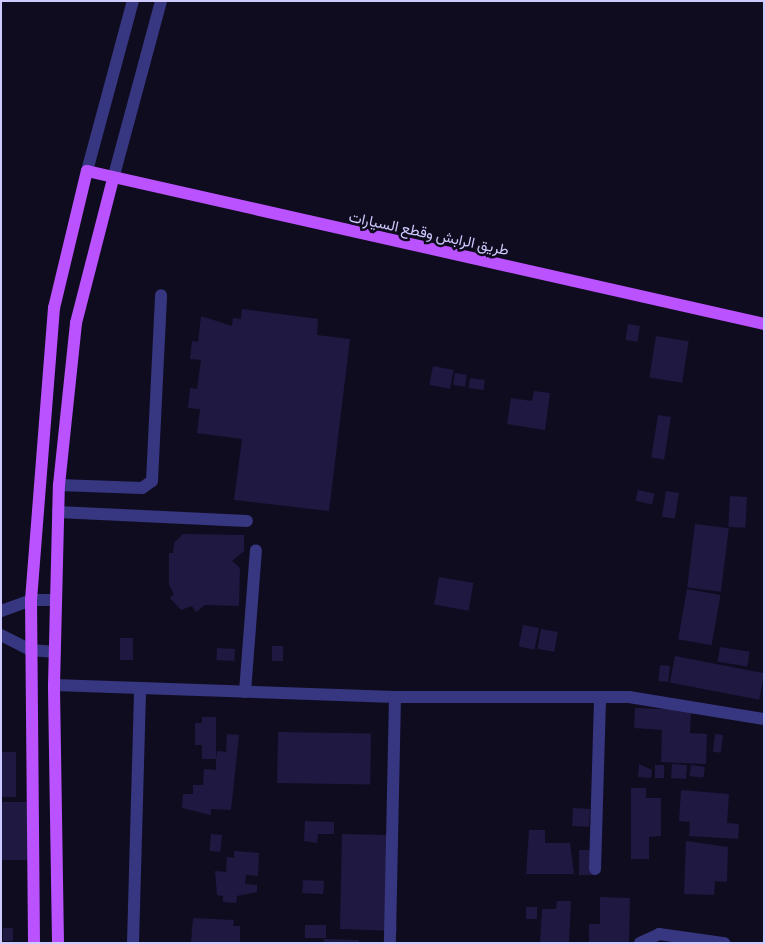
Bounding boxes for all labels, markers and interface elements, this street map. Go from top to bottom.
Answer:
street label: طريق الرابش وقطع السيارات [347,207,511,259]

